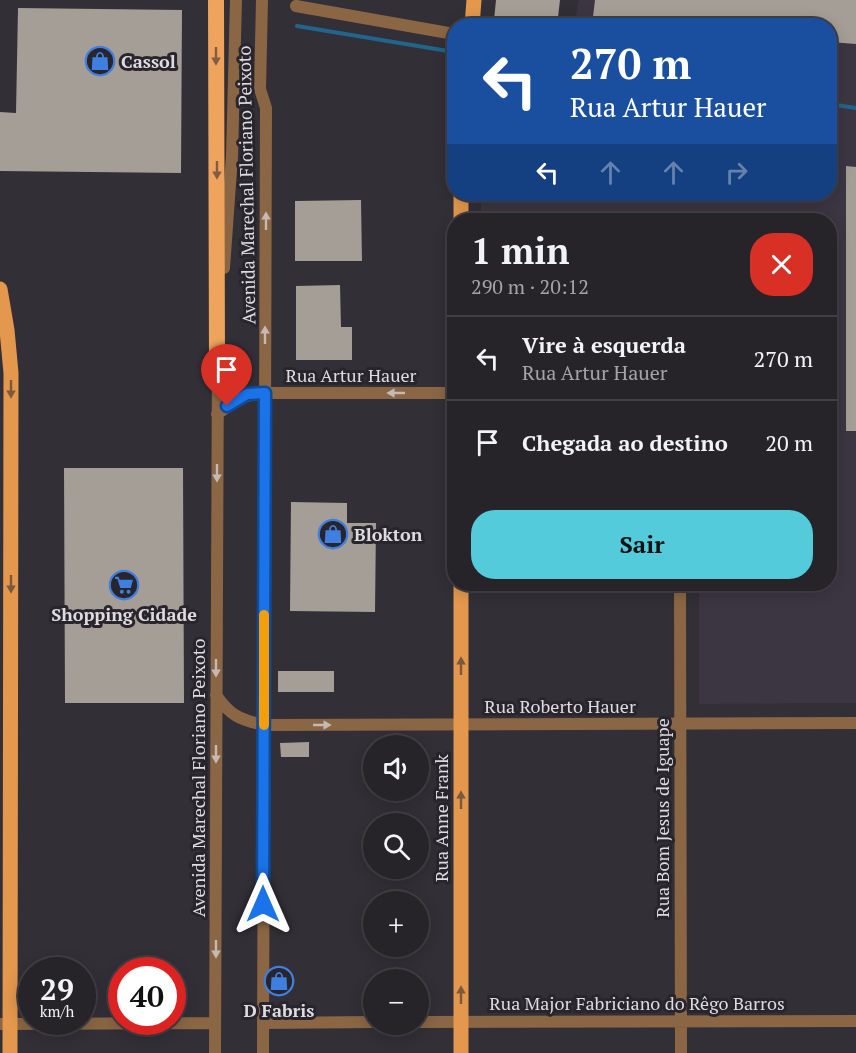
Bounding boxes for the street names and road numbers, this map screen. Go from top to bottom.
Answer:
street label: Avenida Marechal Floriano Peixoto [232,45,260,325]
street label: Rua Artur Hauer [286,363,417,387]
street label: Avenida Marechal Floriano Peixoto [186,639,210,917]
street label: Rua Roberto Hauer [484,694,636,718]
street label: Rua Bom Jesus de Iguape [650,718,674,918]
street label: Rua Anne Frank [429,753,453,882]
street label: Rua Major Fabriciano do Rêgo Barros [489,991,785,1015]

